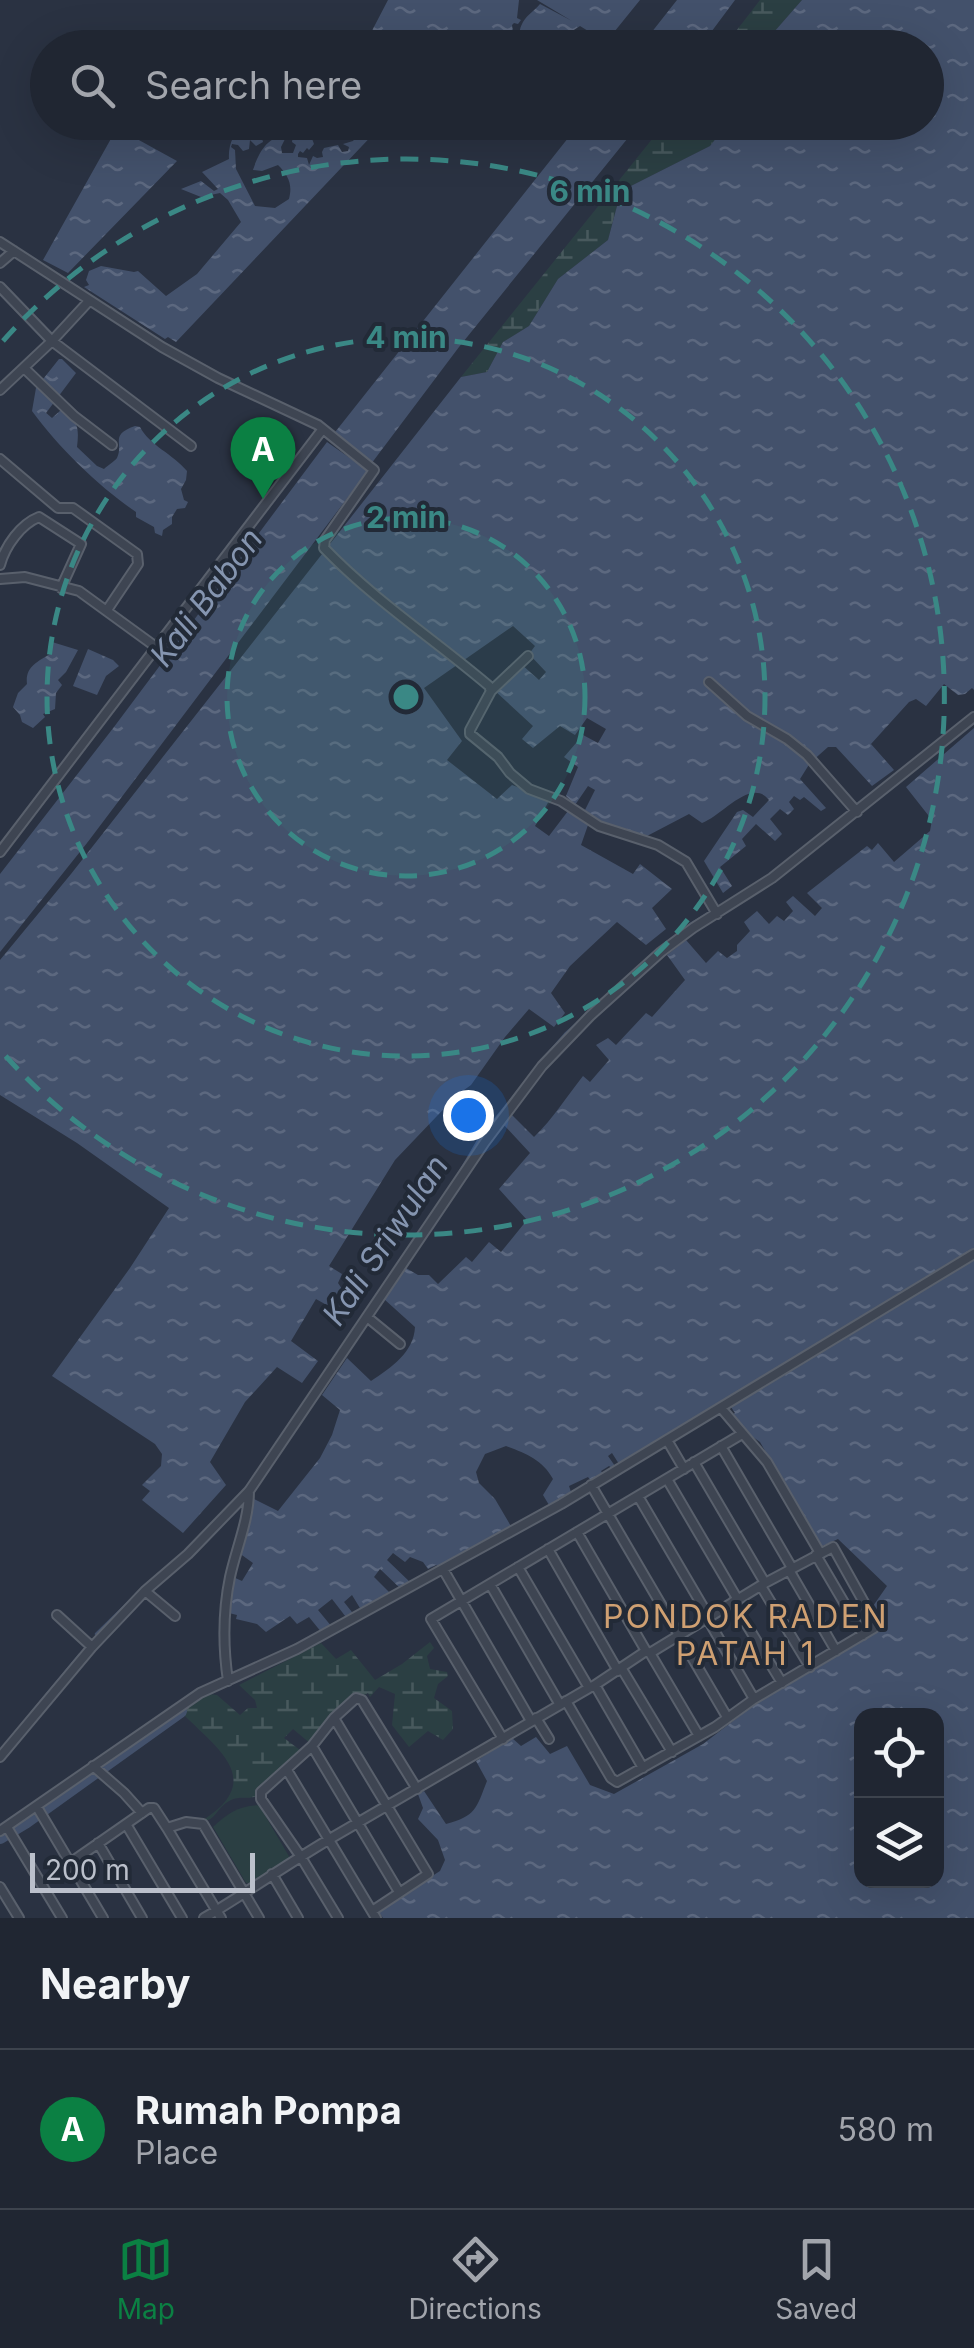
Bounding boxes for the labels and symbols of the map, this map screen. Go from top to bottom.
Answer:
text: 6 min [550,173,630,209]
text: 4 min [365,319,447,355]
pin: A [230,416,296,499]
text: 2 min [366,499,446,535]
water label: Kali Babon [141,520,271,674]
centre of rings [388,679,424,715]
your location [443,1090,494,1141]
water label: Kali Sriwulan [314,1148,456,1332]
district label: PONDOK RADEN PATAH 1 [603,1597,889,1673]
scale bar [30,1848,255,1892]

